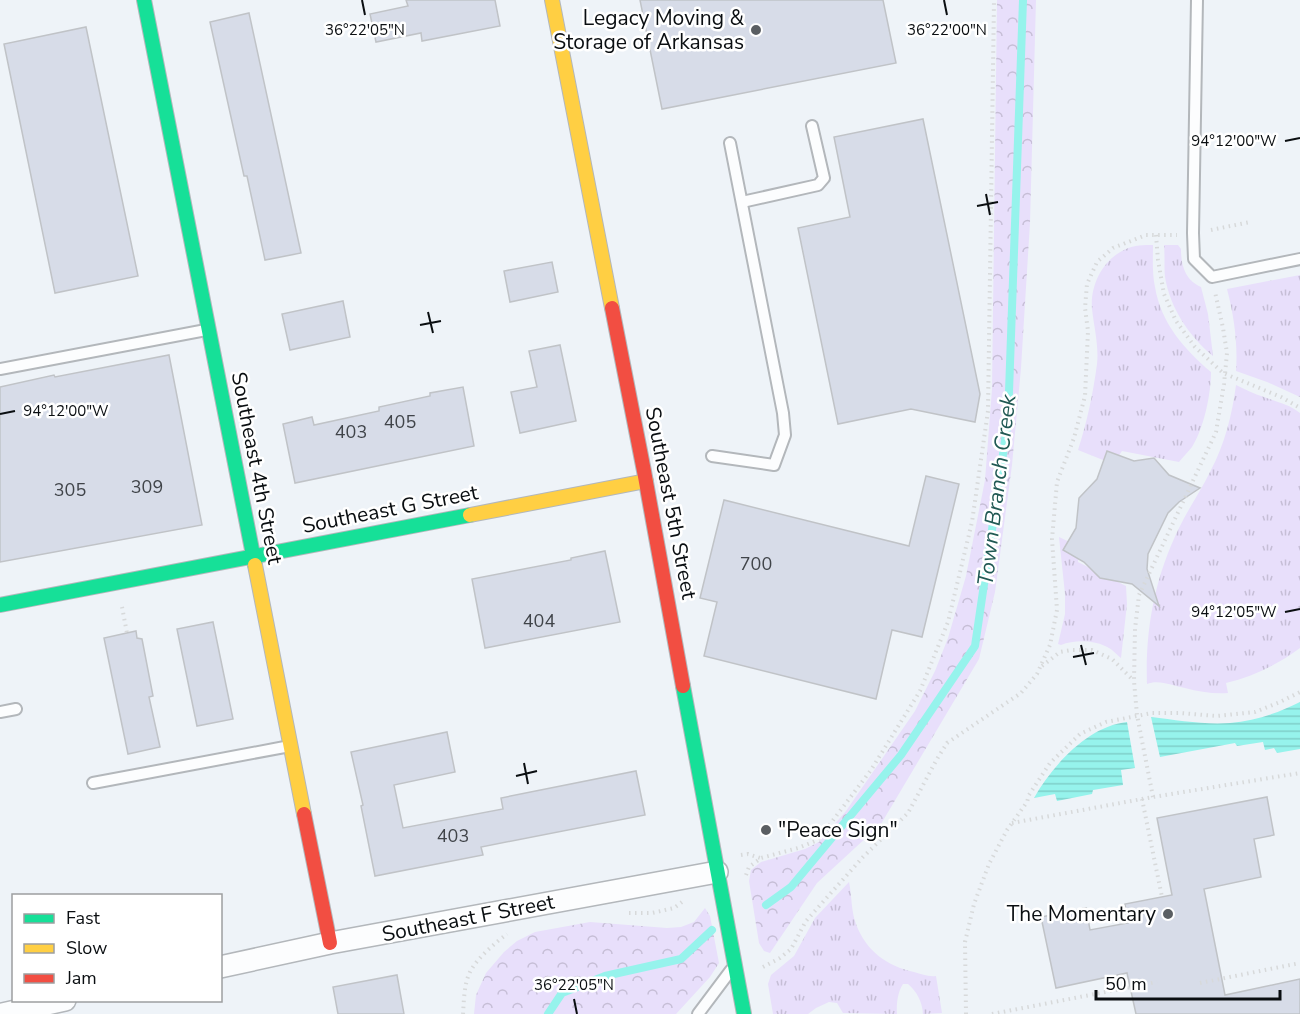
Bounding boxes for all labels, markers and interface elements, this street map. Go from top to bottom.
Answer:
place label: Legacy Moving & Storage of Arkansas [553,4,744,56]
text: 36°22'05"N [325,20,405,40]
text: 36°22'00"N [907,20,987,40]
marker: Legacy Moving & Storage of Arkansas [749,23,763,37]
text: 94°12'00"W [1191,131,1277,151]
street label: Southeast 4th Street [225,369,289,567]
water label: Town Branch Creek [970,392,1024,587]
text: 94°12'00"W [23,401,109,421]
street label: Southeast 5th Street [639,404,703,602]
house number: 405 [384,410,416,434]
house number: 403 [335,420,367,444]
house number: 309 [131,475,163,499]
house number: 305 [54,478,86,502]
street label: Southeast G Street [300,478,481,540]
house number: 700 [740,552,772,576]
text: 94°12'05"W [1191,602,1277,622]
house number: 404 [523,609,555,633]
place label: "Peace Sign" [778,816,898,844]
marker: "Peace Sign" [759,823,773,837]
house number: 403 [437,824,469,848]
street label: Southeast F Street [379,887,557,948]
legend [12,894,222,1002]
place label: The Momentary [1007,900,1156,928]
text: Fast [66,906,101,930]
marker: The Momentary [1161,907,1175,921]
text: Slow [66,936,107,960]
scale bar [1096,963,1280,1001]
text: Jam [65,966,97,990]
text: 50 m [1105,972,1147,996]
text: 36°22'05"N [534,975,614,995]

